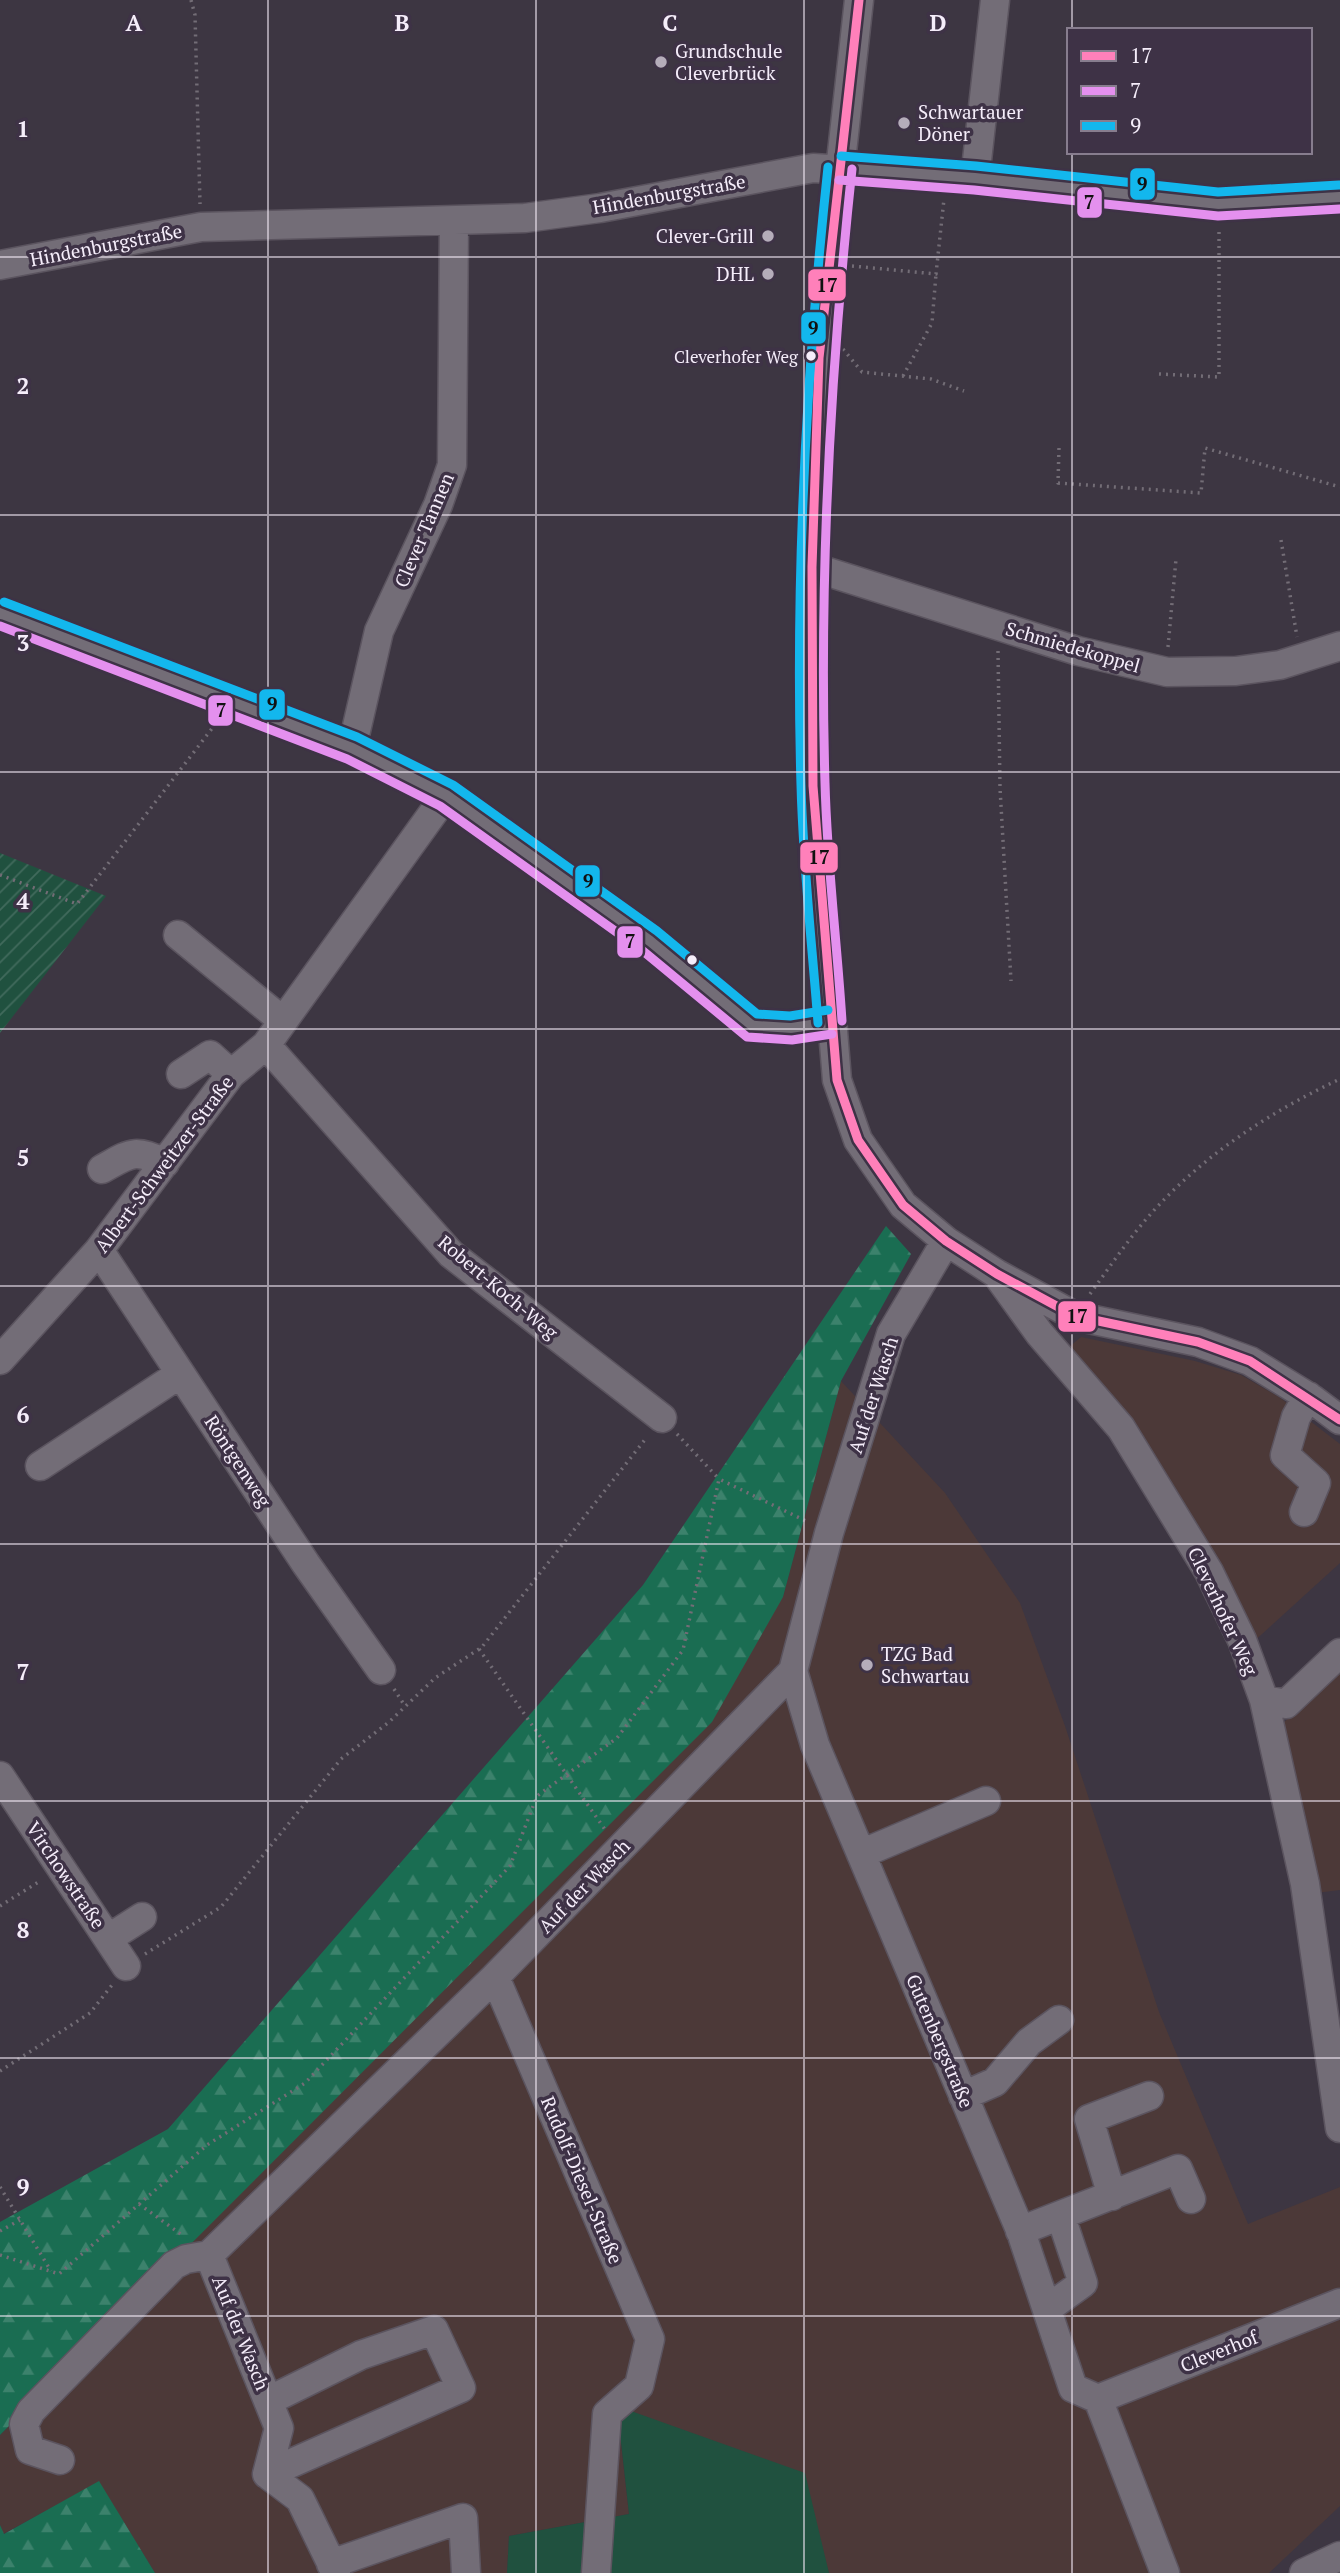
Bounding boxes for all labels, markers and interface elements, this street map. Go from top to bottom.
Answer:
text: A [126,7,143,38]
text: B [395,7,410,38]
text: C [663,7,678,38]
text: D [930,7,947,38]
legend [1067,28,1312,154]
place label: Grundschule Cleverbrück [675,38,783,85]
text: 17 [1130,41,1152,69]
marker: Grundschule Cleverbrück [653,54,669,70]
text: 7 [1130,76,1141,104]
place label: Schwartauer Döner [918,99,1024,146]
text: 9 [1130,111,1141,139]
text: 1 [17,113,30,144]
marker: Schwartauer Döner [896,115,912,131]
line badge: 9 [1129,167,1156,201]
street label: Hindenburgstraße [591,168,747,219]
text: 9 [1137,171,1148,196]
line badge: 7 [1076,186,1103,219]
text: 7 [1084,189,1094,214]
street label: Hindenburgstraße [28,217,184,272]
place label: Clever-Grill [656,223,754,248]
marker: Clever-Grill [760,228,776,244]
place label: DHL [716,261,755,286]
marker: DHL [760,266,776,282]
line badge: 17 [807,268,847,302]
text: 17 [816,272,838,297]
line badge: 9 [800,311,827,345]
text: 9 [808,315,819,340]
place label: Cleverhofer Weg [674,345,799,368]
marker: Cleverhofer Weg [804,349,818,363]
text: 2 [17,370,30,401]
street label: Clever Tannen [388,469,459,591]
street label: Schmiedekoppel [1003,615,1143,678]
text: 3 [17,627,30,658]
line badge: 9 [258,688,286,721]
text: 9 [267,691,278,716]
line badge: 7 [207,694,234,727]
text: 7 [216,697,226,722]
line badge: 17 [799,841,839,874]
text: 17 [808,844,830,869]
line badge: 9 [574,864,601,898]
text: 9 [583,868,594,893]
text: 4 [17,885,30,916]
line badge: 7 [616,925,644,959]
text: 7 [625,928,635,953]
unlabelled marker [685,953,699,967]
street label: Albert-Schweitzer-Straße [89,1070,238,1257]
text: 5 [17,1142,30,1173]
street label: Robert-Koch-Weg [433,1229,564,1345]
line badge: 17 [1057,1300,1097,1333]
text: 17 [1066,1303,1088,1328]
street label: Auf der Wasch [842,1333,903,1456]
text: 6 [17,1399,30,1430]
street label: Röntgenweg [199,1410,278,1512]
street label: Cleverhofer Weg [1183,1543,1265,1680]
place label: TZG Bad Schwartau [881,1641,970,1688]
text: 7 [17,1656,30,1687]
marker: TZG Bad Schwartau [859,1657,875,1673]
street label: Virchowstraße [21,1816,111,1933]
street label: Auf der Wasch [532,1833,635,1938]
text: 8 [17,1914,30,1945]
street label: Gutenbergstraße [901,1970,980,2111]
street label: Rudolf-Diesel-Straße [536,2092,629,2267]
text: 9 [17,2171,30,2202]
street label: Auf der Wasch [207,2272,276,2394]
street label: Cleverhof [1176,2323,1263,2377]

